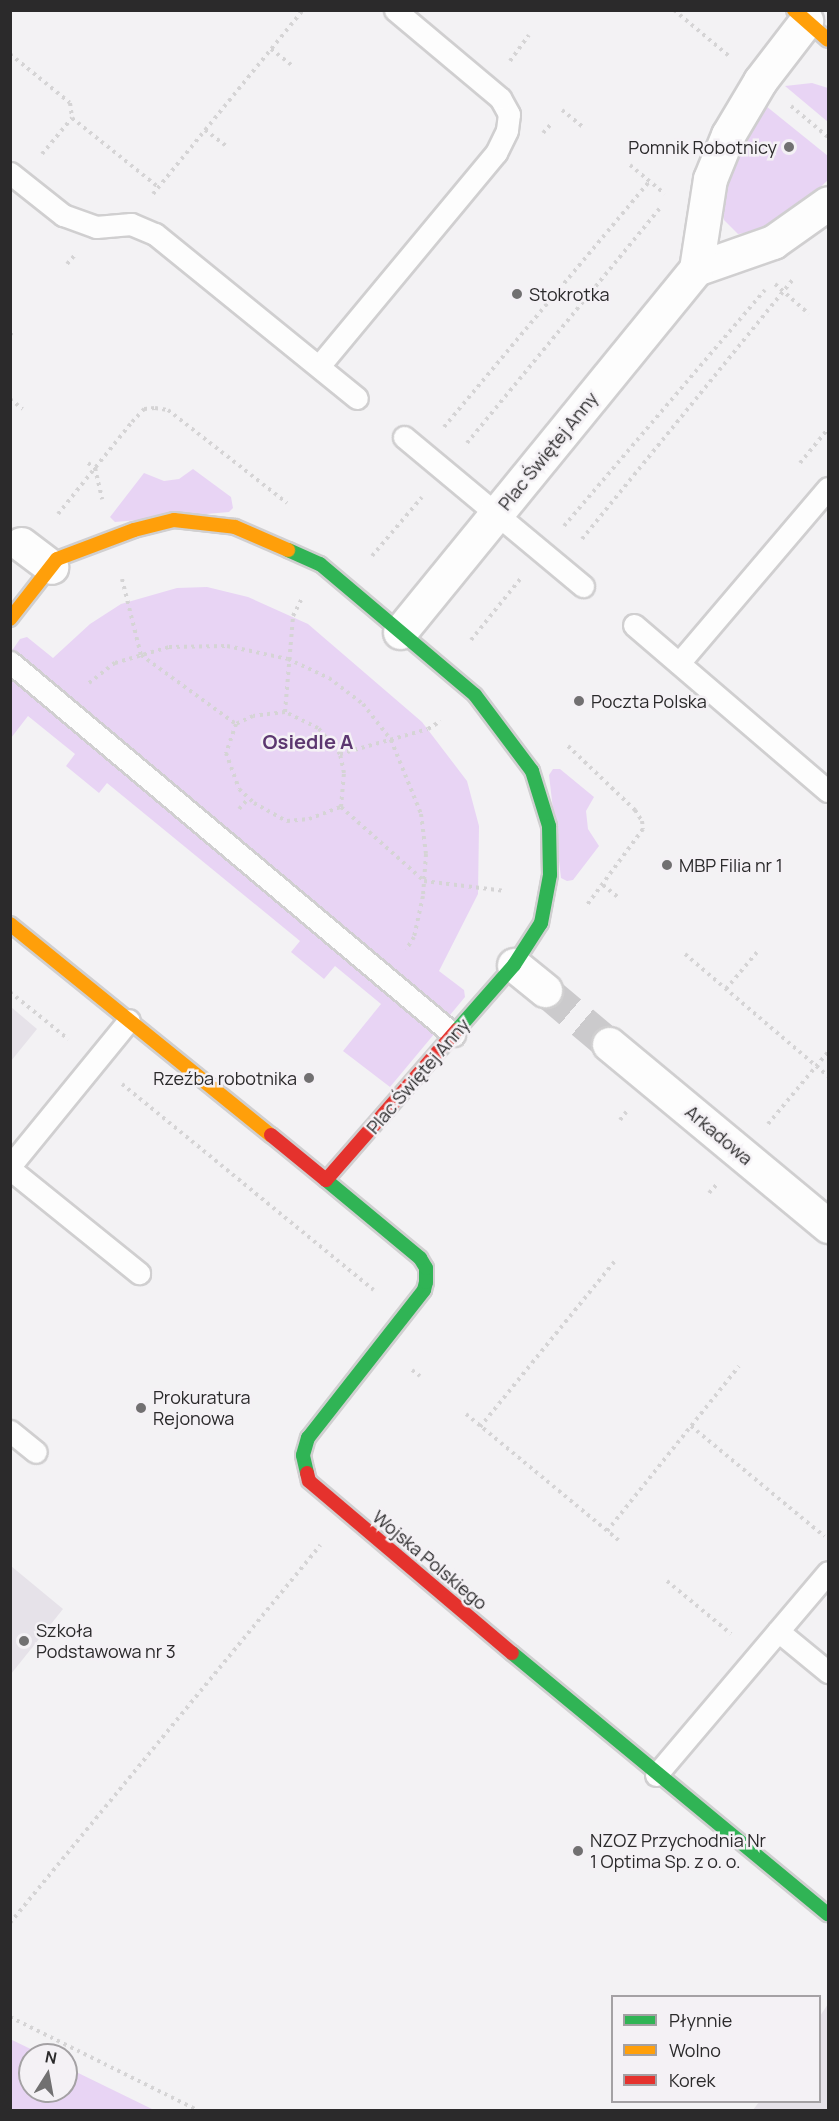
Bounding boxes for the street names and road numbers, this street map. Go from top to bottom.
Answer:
street label: Plac Świętej Anny [494,388,602,514]
street label: Plac Świętej Anny [362,1014,474,1138]
street label: Arkadowa [681,1101,757,1169]
street label: Wojska Polskiego [368,1506,492,1614]

